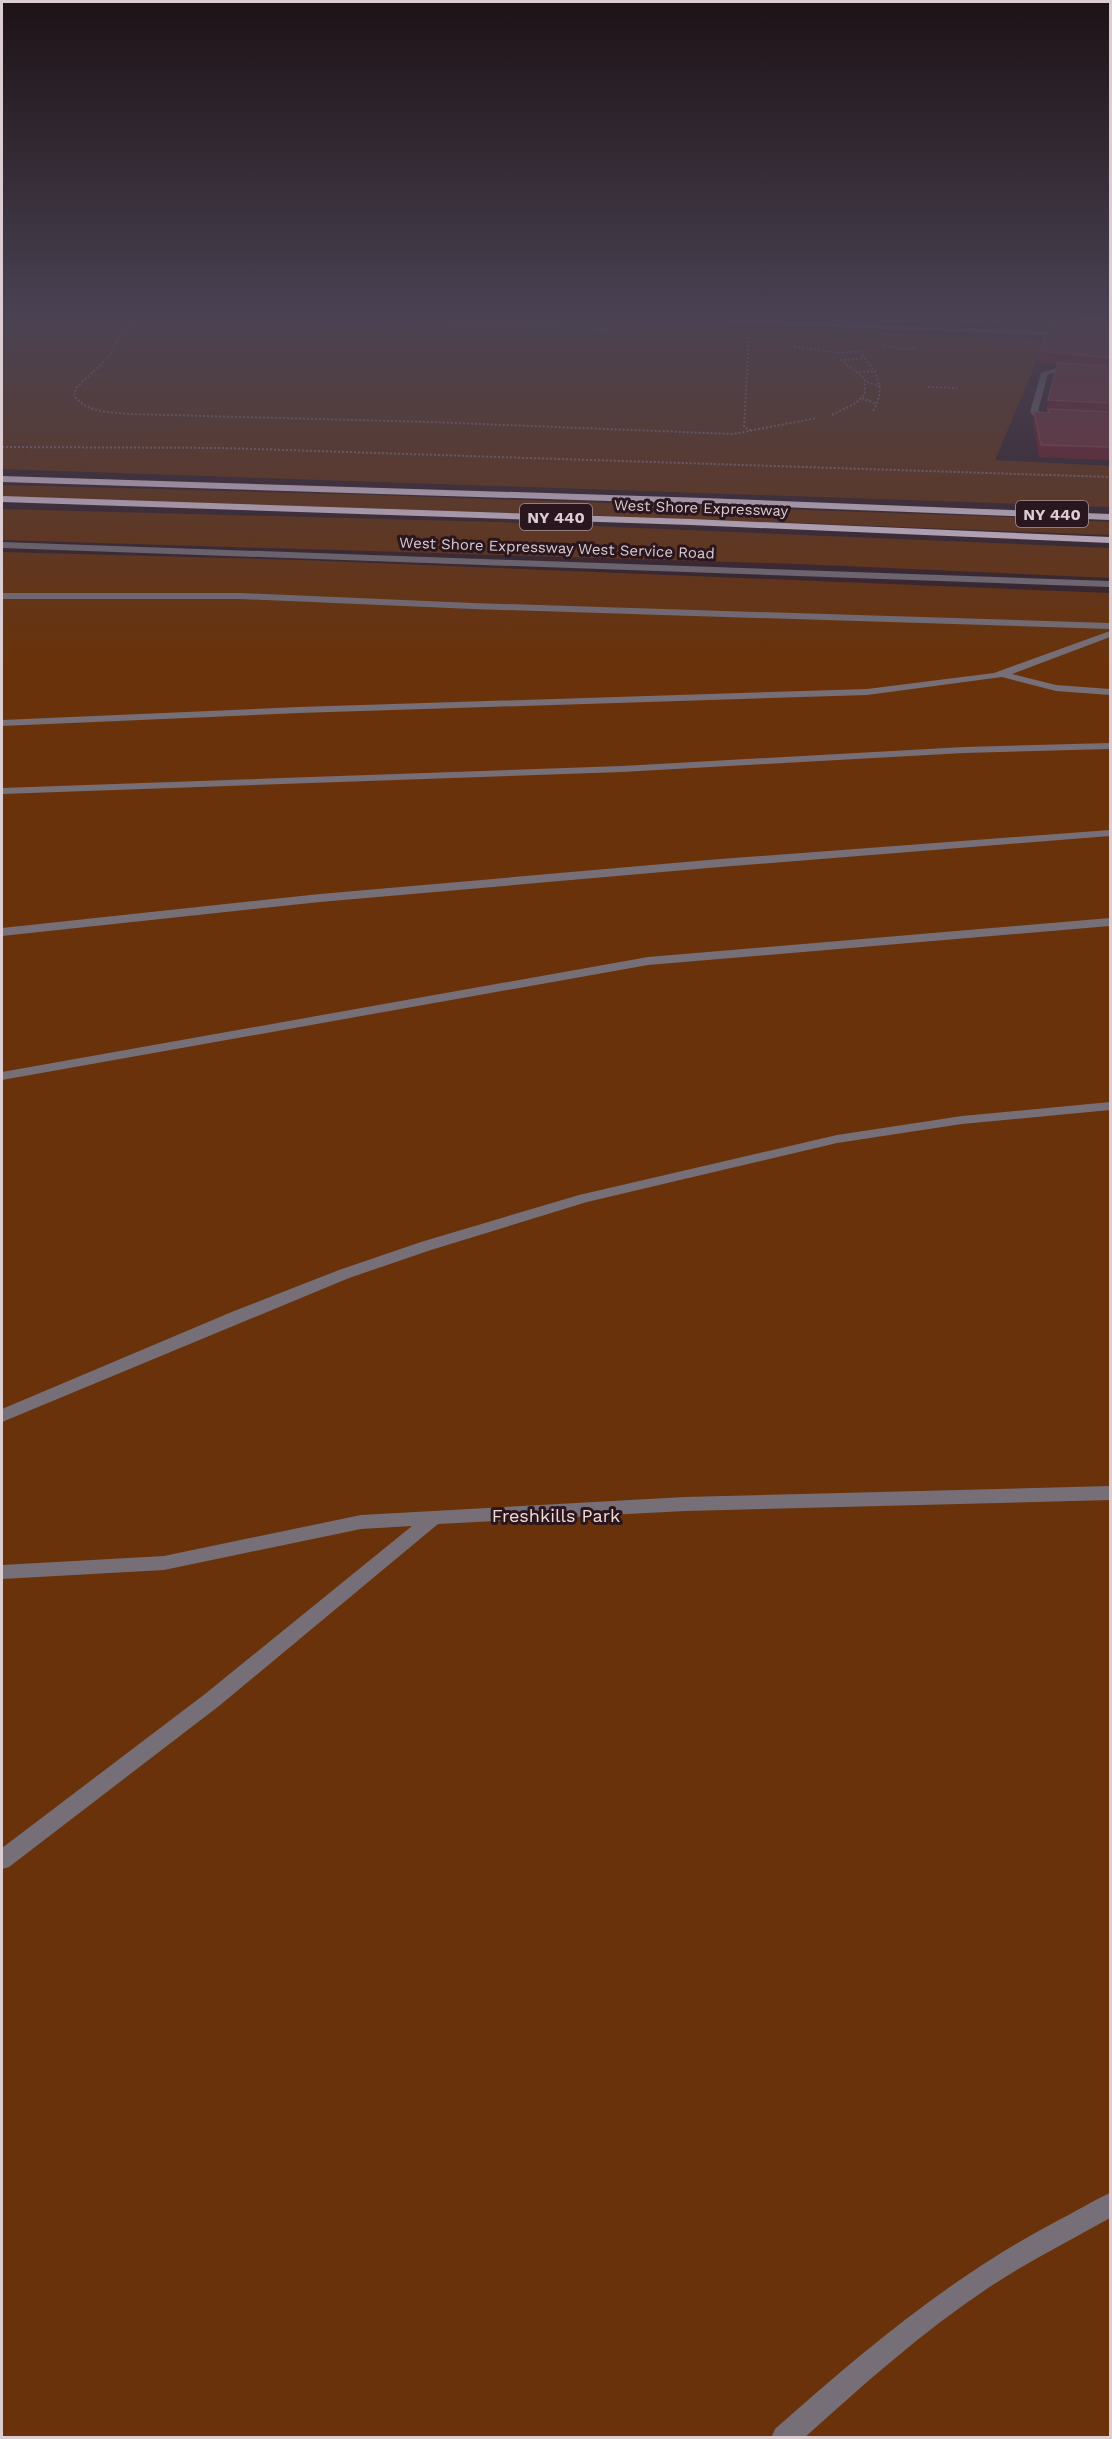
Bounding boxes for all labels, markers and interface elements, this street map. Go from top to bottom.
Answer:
street label: West Shore Expressway [614,496,789,520]
road number: NY 440 [1016,501,1088,527]
road number: NY 440 [520,504,592,530]
street label: West Shore Expressway West Service Road [399,533,715,563]
park label: Freshkills Park [492,1505,620,1526]

